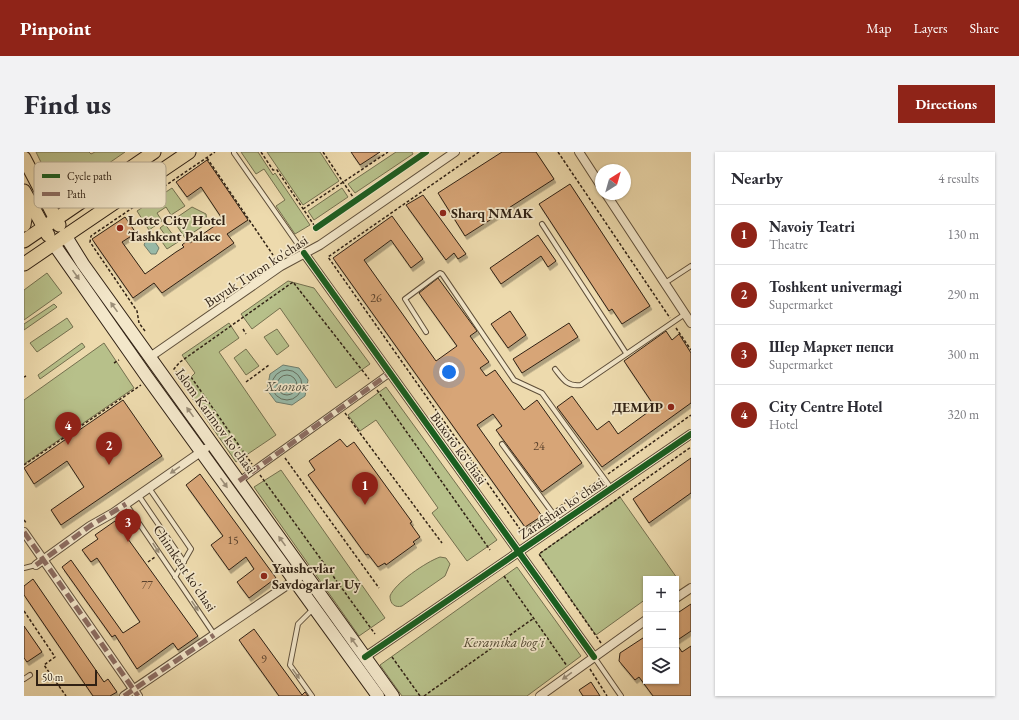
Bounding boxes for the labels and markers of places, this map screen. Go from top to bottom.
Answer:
place label: Sharq NMAK [451,204,533,222]
marker: Sharq NMAK [438,208,448,218]
place label: Lotte City Hotel Tashkent Palace [128,211,226,245]
marker: Lotte City Hotel Tashkent Palace [115,223,125,233]
place label: ДЕМИР [612,398,663,416]
marker: ДЕМИР [666,402,676,412]
pin: 4 [55,412,81,445]
pin: 2 [96,432,122,465]
pin: 1 [352,472,378,505]
pin: 3 [115,509,141,542]
place label: Yaushevlar Savdogarlar Uy [272,559,361,593]
marker: Yaushevlar Savdogarlar Uy [259,571,269,581]

